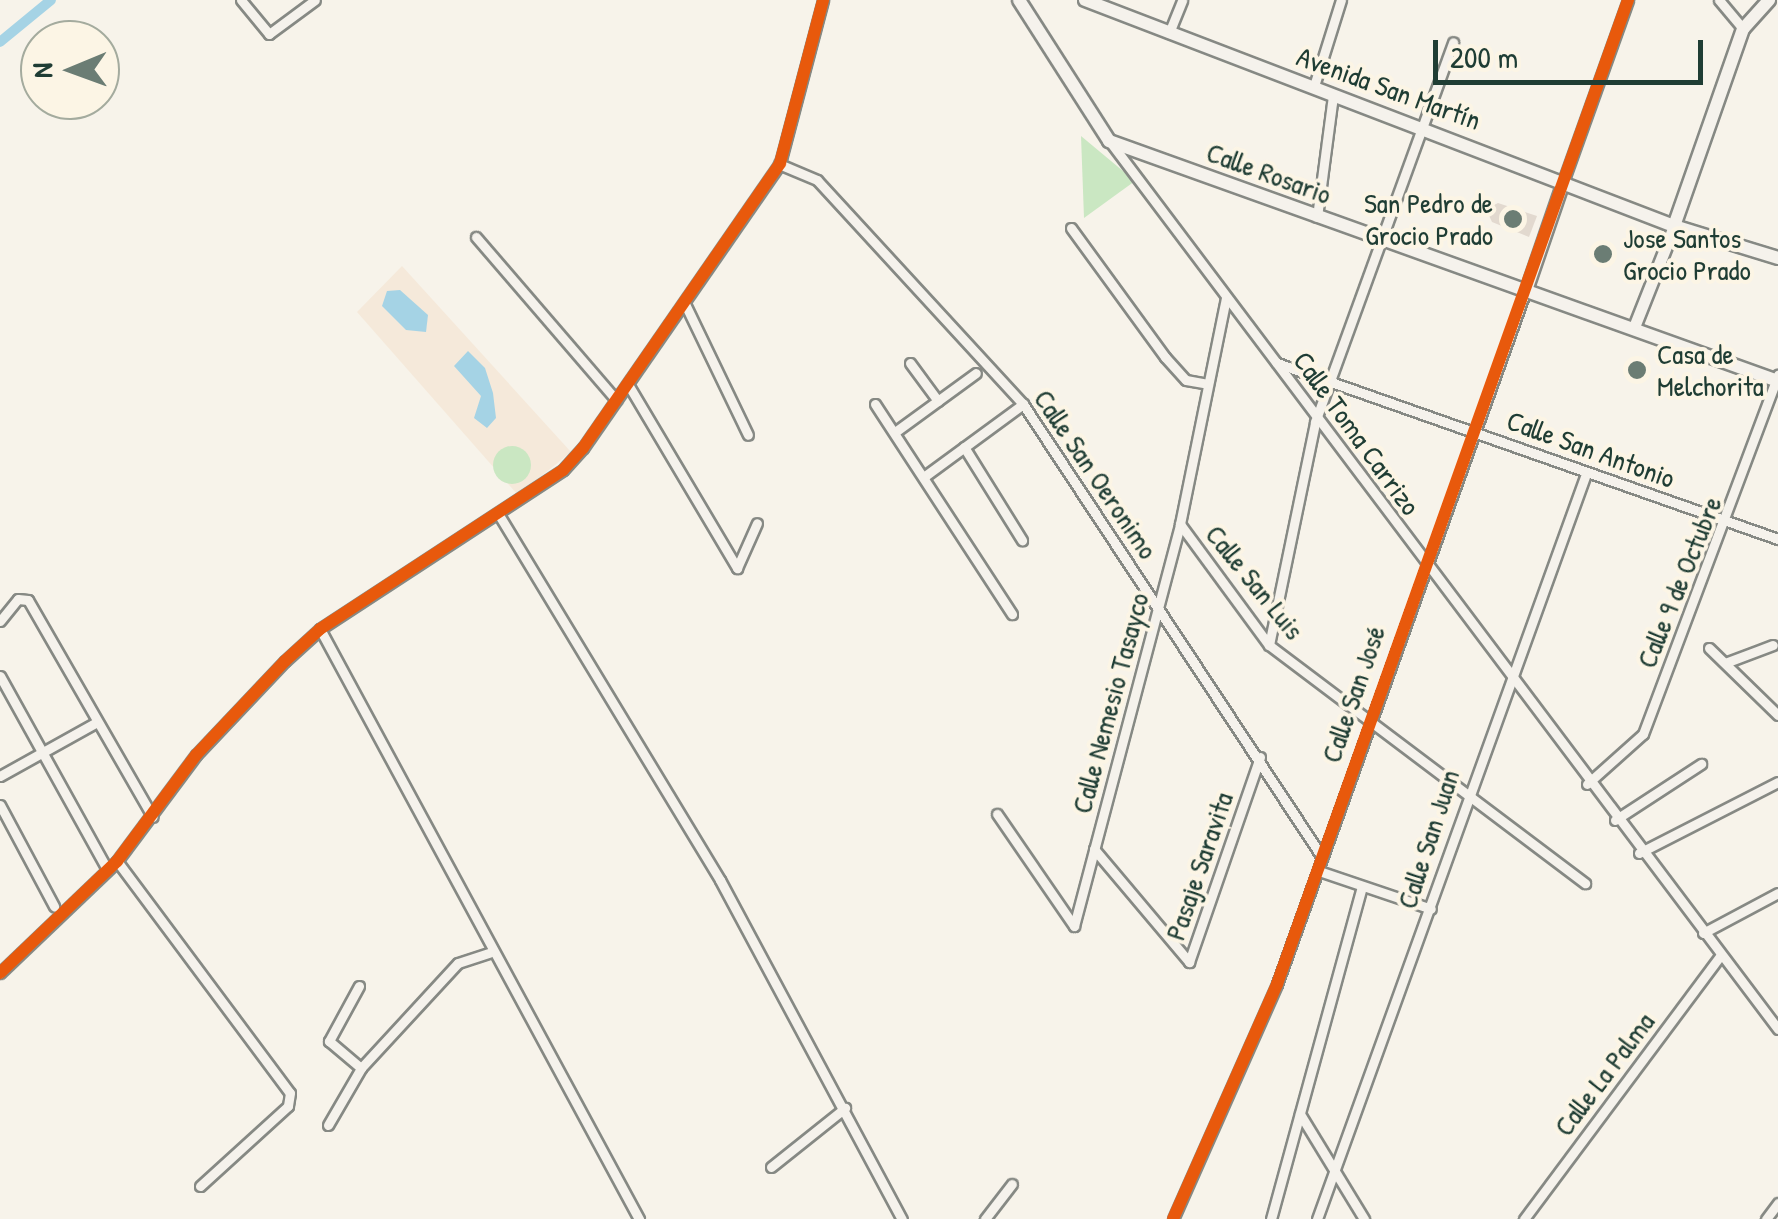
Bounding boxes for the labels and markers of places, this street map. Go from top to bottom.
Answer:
place label: San Pedro de Grocio Prado [1364,186,1493,252]
marker: San Pedro de Grocio Prado [1502,208,1524,230]
place label: Jose Santos Grocio Prado [1623,221,1751,287]
marker: Jose Santos Grocio Prado [1592,243,1614,265]
place label: Casa de Melchorita [1657,337,1764,403]
marker: Casa de Melchorita [1626,359,1648,381]

